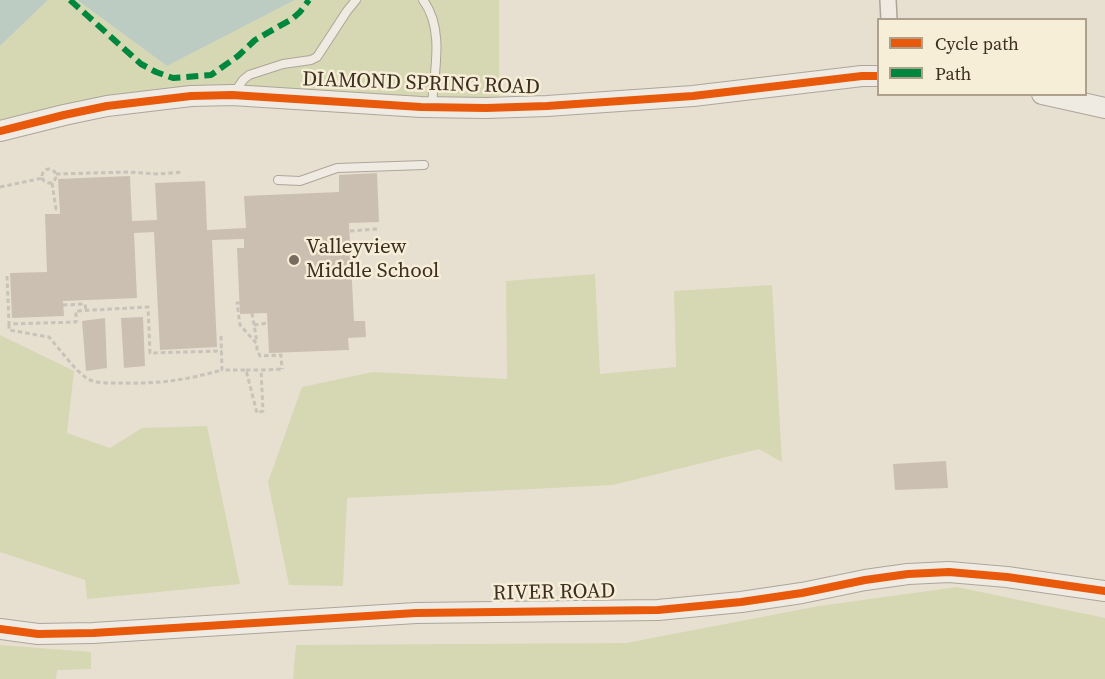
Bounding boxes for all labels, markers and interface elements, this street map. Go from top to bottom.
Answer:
legend [877,18,1087,96]
text: Cycle path [935,31,1019,56]
text: Path [935,61,971,86]
street label: DIAMOND SPRING ROAD [302,67,540,101]
place label: Valleyview Middle School [306,235,439,285]
marker: Valleyview Middle School [287,253,301,267]
street label: RIVER ROAD [492,579,616,607]

